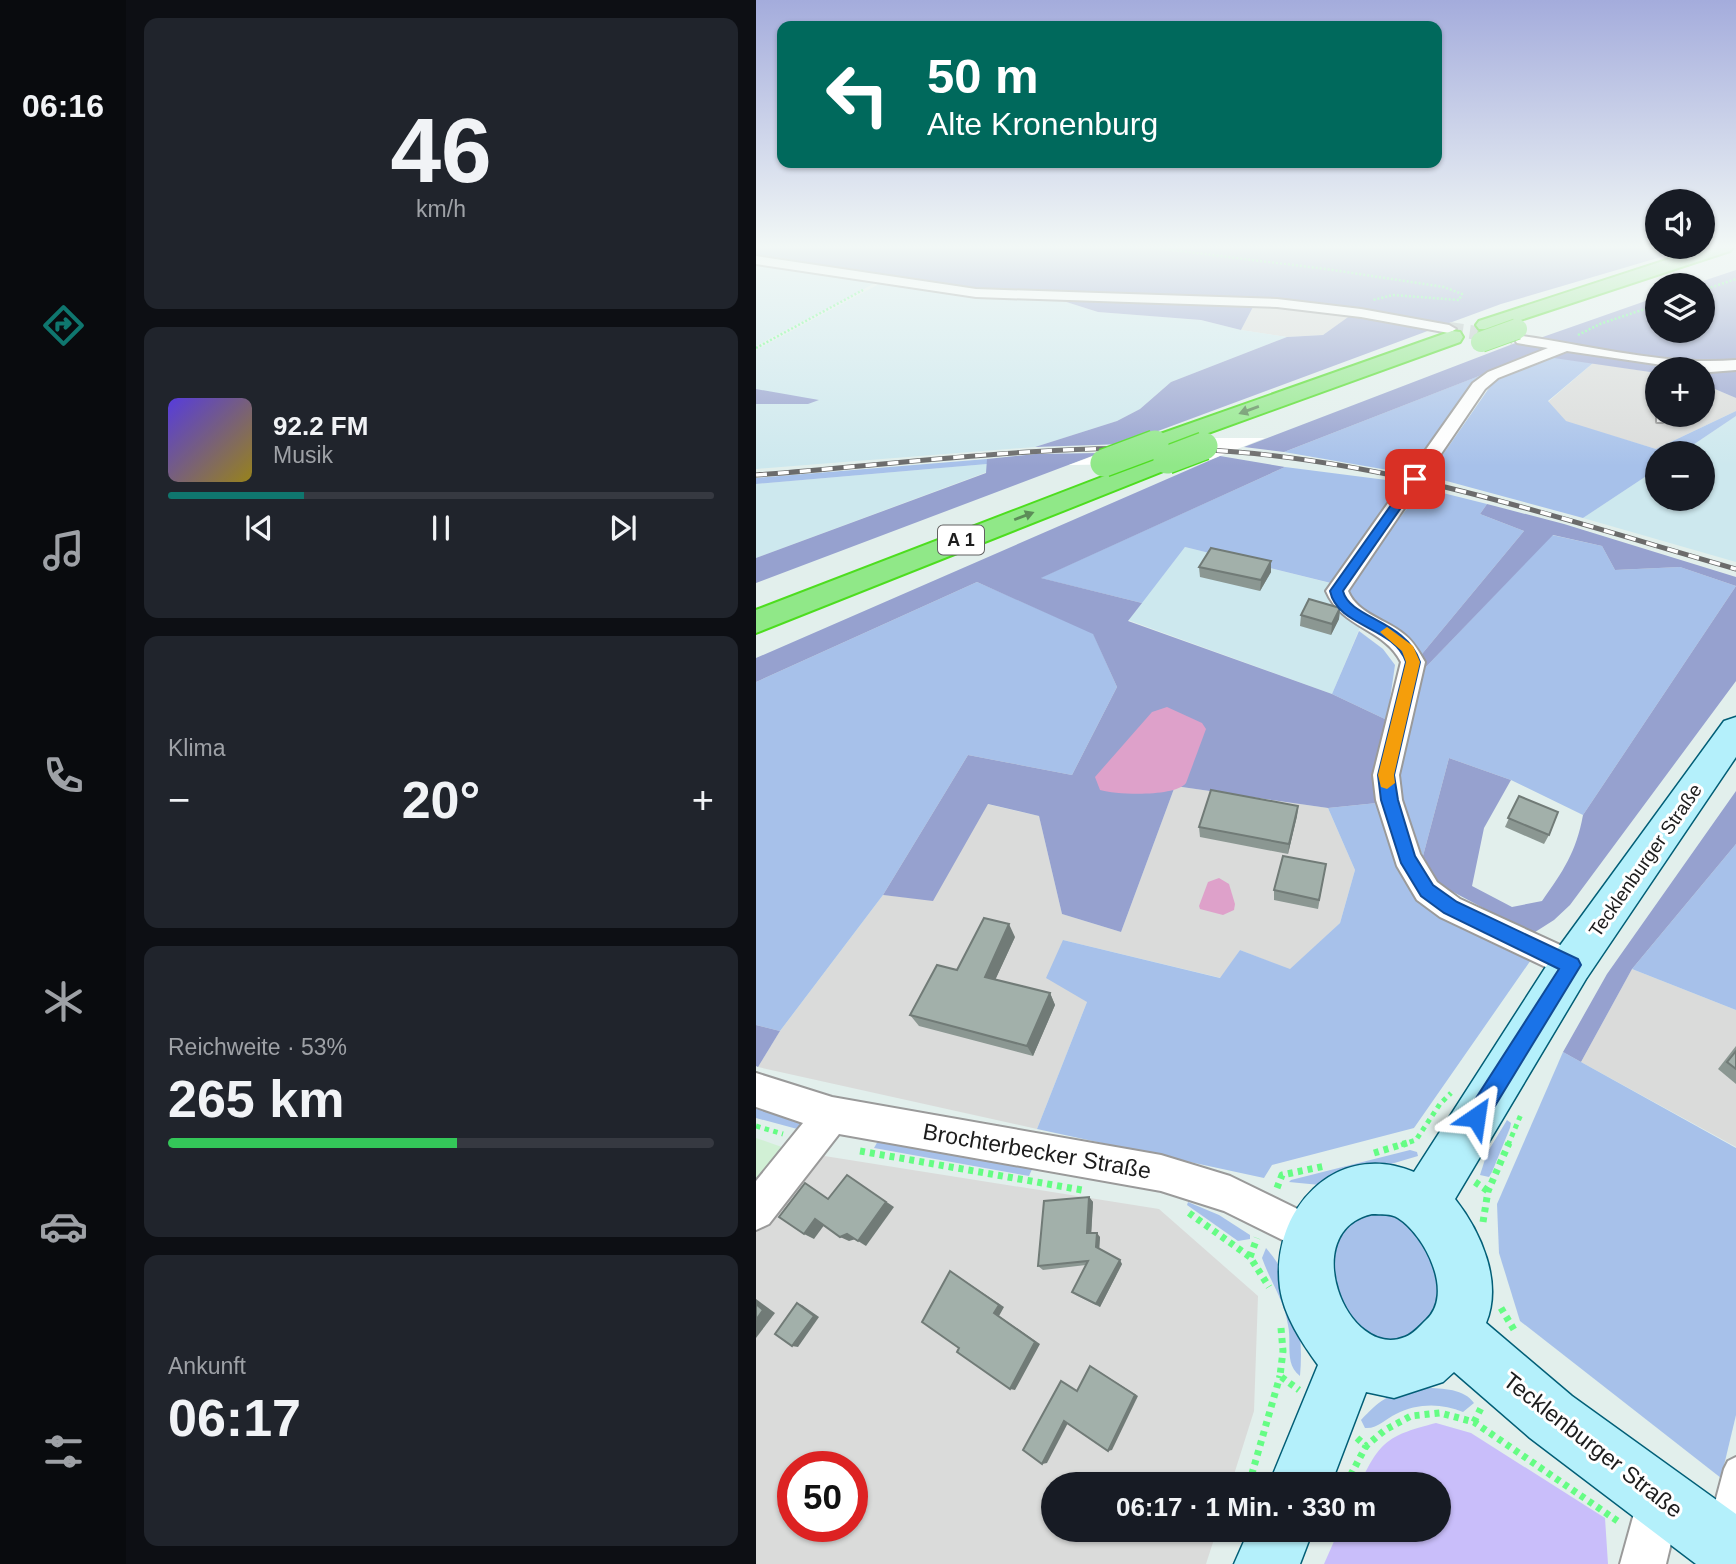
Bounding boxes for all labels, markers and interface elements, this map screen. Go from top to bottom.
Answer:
icon: left [812,49,903,140]
text: 50 m [927,49,1039,103]
text: 06:16 [22,88,104,124]
text: 46 [390,100,492,201]
text: Alte Kronenburg [927,106,1158,142]
map controls [1645,189,1715,511]
button: sound [1645,189,1715,259]
text: km/h [416,196,466,222]
button: layers [1645,273,1715,343]
icon: directions [39,301,88,350]
button: + [1645,357,1715,427]
one-way arrow [1239,405,1260,416]
text: 92.2 FM [273,411,368,441]
button: − [1645,441,1715,511]
text: Musik [273,442,333,468]
pin [1385,449,1445,509]
icon: arrive [1396,460,1434,498]
icon: previous [240,509,278,547]
icon: pause [422,509,460,547]
icon: next [604,509,642,547]
one-way arrow [1014,510,1035,521]
icon: music [39,526,88,575]
road number: A 1 [938,526,984,554]
text: Klima [168,735,226,761]
icon: phone [39,751,88,800]
text: 20° [402,771,480,829]
text: − [168,779,190,821]
text: + [692,779,714,821]
street label: Tecklenburger Straße [1585,780,1706,941]
icon: climate [39,977,88,1026]
text: Reichweite · 53% [168,1034,347,1060]
text: 265 km [168,1070,344,1128]
position arrow [1439,1080,1513,1154]
street label: Brochterbecker Straße [921,1118,1153,1184]
icon: car [39,1202,88,1251]
text: Ankunft [168,1353,246,1379]
street label: Tecklenburger Straße [1498,1367,1688,1523]
text: 06:17 [168,1389,301,1447]
icon: filters [39,1427,88,1476]
speed limit sign: 50 [777,1451,868,1542]
text: 06:17 · 1 Min. · 330 m [1116,1492,1376,1522]

